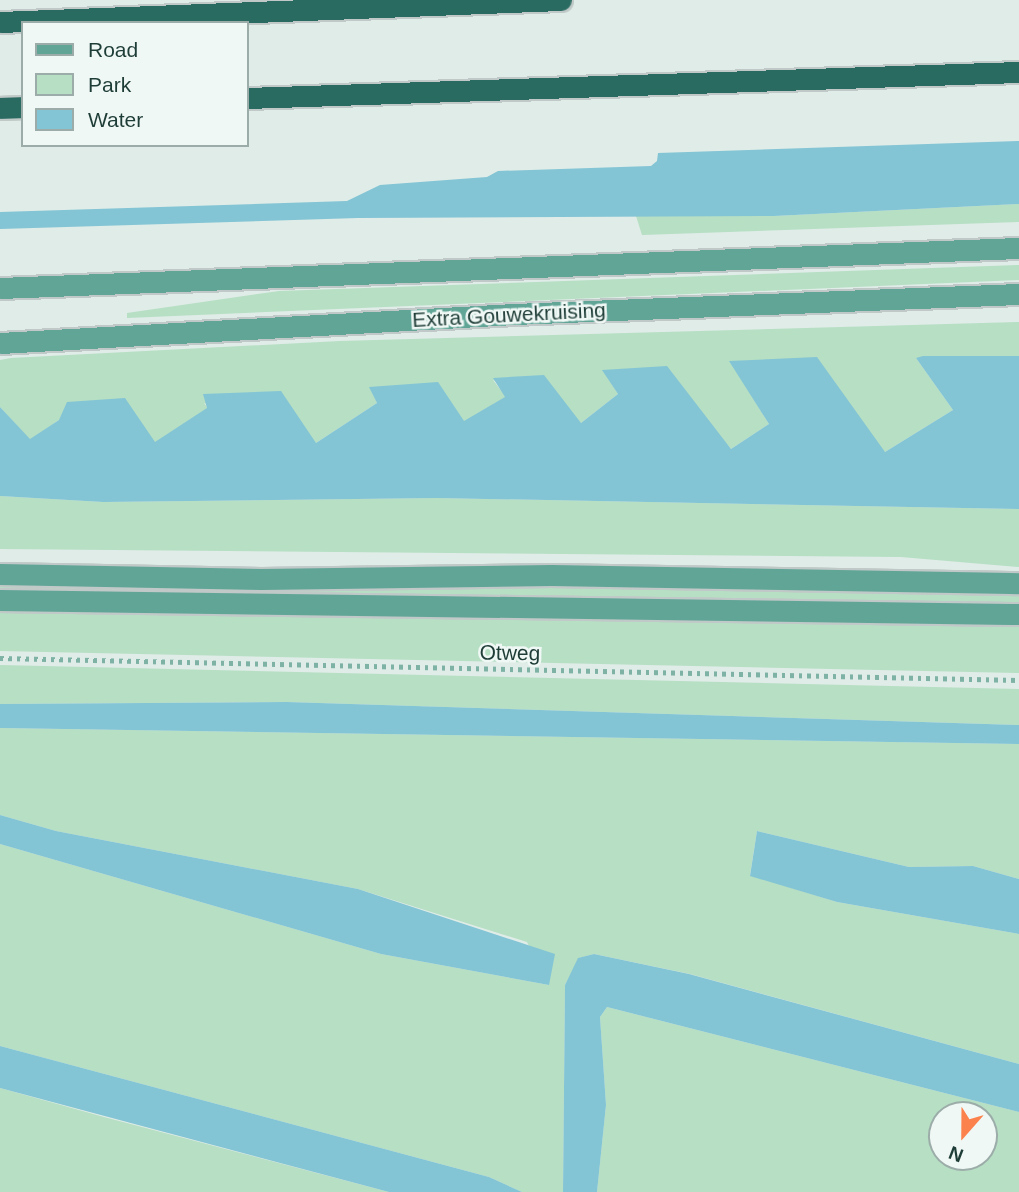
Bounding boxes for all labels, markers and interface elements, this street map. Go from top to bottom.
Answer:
legend [21,21,248,147]
text: Road [88,38,138,61]
text: Park [88,73,131,96]
text: Water [88,108,143,131]
street label: Extra Gouwekruising [412,297,606,333]
street label: Otweg [479,640,541,666]
north arrow [928,1101,998,1171]
text: N [946,1142,966,1166]

